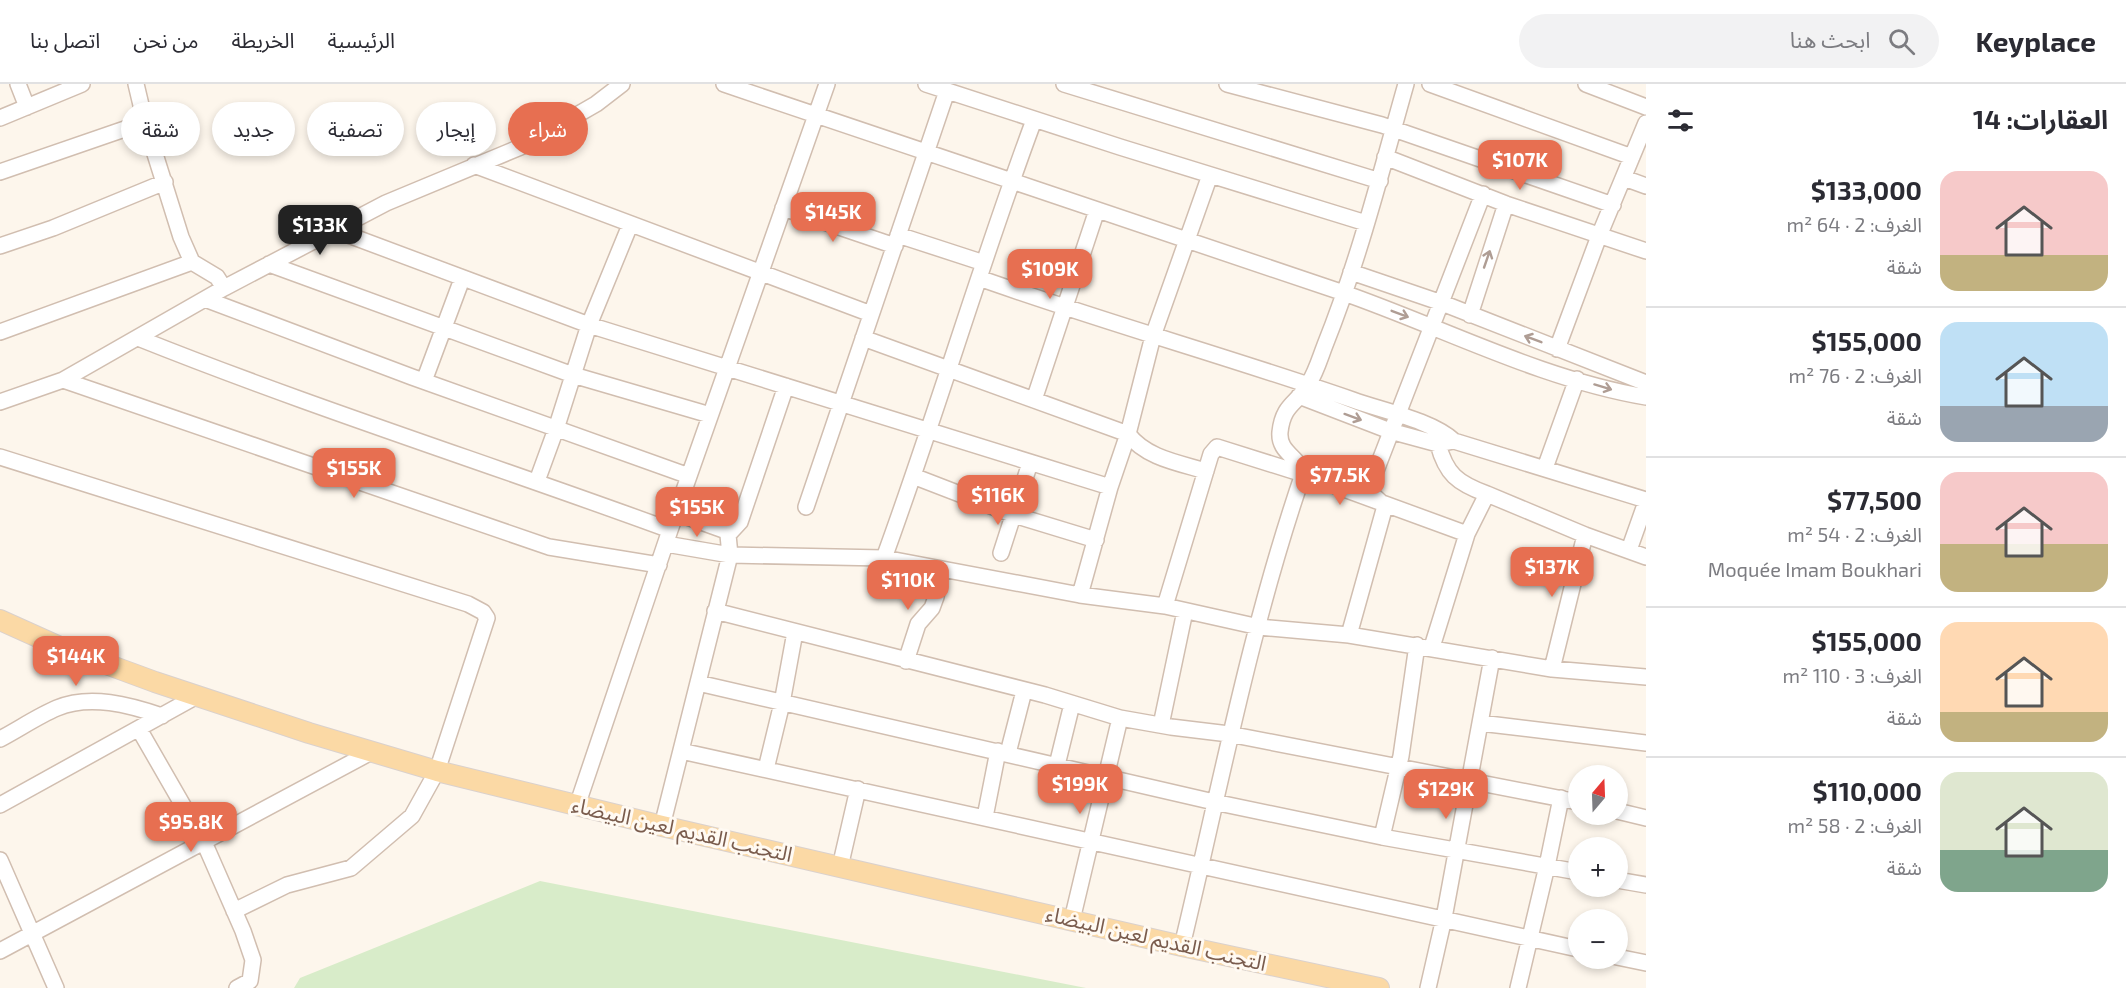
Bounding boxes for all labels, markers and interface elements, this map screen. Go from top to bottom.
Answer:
search box [1519,14,1939,68]
text: Keyplace [1975,24,2096,58]
icon: search [1885,25,1918,58]
text: ابحث هنا [1790,26,1870,52]
text: اتصل بنا [30,27,100,52]
text: من نحن [133,27,199,52]
text: الخريطة [232,27,295,52]
text: الرئيسية [328,27,395,52]
chip: شقة [121,102,200,156]
chip: جديد [212,102,295,156]
chip: تصفية [307,102,404,156]
chip: إيجار [416,102,496,156]
chip: شراء [508,102,588,156]
text: العقارات: 14 [1973,103,2108,134]
icon: filters [1664,104,1697,137]
pin: $107K [1478,140,1562,191]
text: $107K [1492,147,1548,171]
text: $133,000 [1811,174,1922,205]
pin: $145K [791,192,875,243]
icon: home [1988,195,2060,267]
text: $145K [805,199,861,223]
pin: $133K [278,205,362,256]
text: $133K [292,212,348,236]
text: الغرف: 2 · 64 m² [1787,212,1922,236]
pin: $109K [1008,249,1092,300]
one-way arrow [1482,250,1493,269]
text: شقة [1887,254,1922,278]
text: $109K [1021,256,1079,280]
one-way arrow [1390,309,1408,320]
text: $155,000 [1811,325,1922,356]
one-way arrow [1524,333,1543,344]
icon: home [1988,346,2060,418]
text: الغرف: 2 · 76 m² [1789,363,1922,387]
one-way arrow [1593,382,1612,393]
text: شقة [1887,405,1922,429]
one-way arrow [1343,413,1362,424]
pin: $155K [312,448,396,499]
text: $155K [327,455,382,479]
pin: $77.5K [1291,455,1389,506]
text: $77.5K [1310,462,1370,486]
pin: $116K [956,475,1040,526]
text: $116K [971,482,1025,506]
text: $77,500 [1827,484,1922,515]
pin: $155K [655,487,739,538]
text: $155K [670,494,725,518]
icon: home [1988,496,2060,568]
text: الغرف: 2 · 54 m² [1787,522,1922,546]
pin: $137K [1510,547,1594,598]
text: $137K [1525,554,1579,578]
text: Moquée Imam Boukhari [1708,557,1922,581]
pin: $110K [866,560,950,611]
text: $110K [881,567,935,591]
text: $155,000 [1811,625,1922,656]
pin: $144K [34,636,118,687]
text: $144K [47,643,105,667]
icon: home [1988,646,2060,718]
text: الغرف: 3 · 110 m² [1782,663,1922,687]
text: شقة [1887,705,1922,729]
pin: $199K [1038,764,1122,815]
north arrow [1568,765,1628,825]
map controls [1568,765,1628,969]
pin: $129K [1404,769,1488,820]
text: $199K [1052,771,1108,795]
text: $110,000 [1813,775,1922,806]
text: $129K [1418,776,1474,800]
street label: التجنب القديم لعين البيضاء [569,791,795,870]
icon: home [1988,796,2060,868]
pin: $95.8K [142,802,240,853]
text: $95.8K [159,809,223,833]
text: الغرف: 2 · 58 m² [1787,813,1922,837]
button: + [1568,837,1628,897]
text: شقة [1887,855,1922,879]
street label: التجنب القديم لعين البيضاء [1043,900,1269,979]
button: − [1568,909,1628,969]

